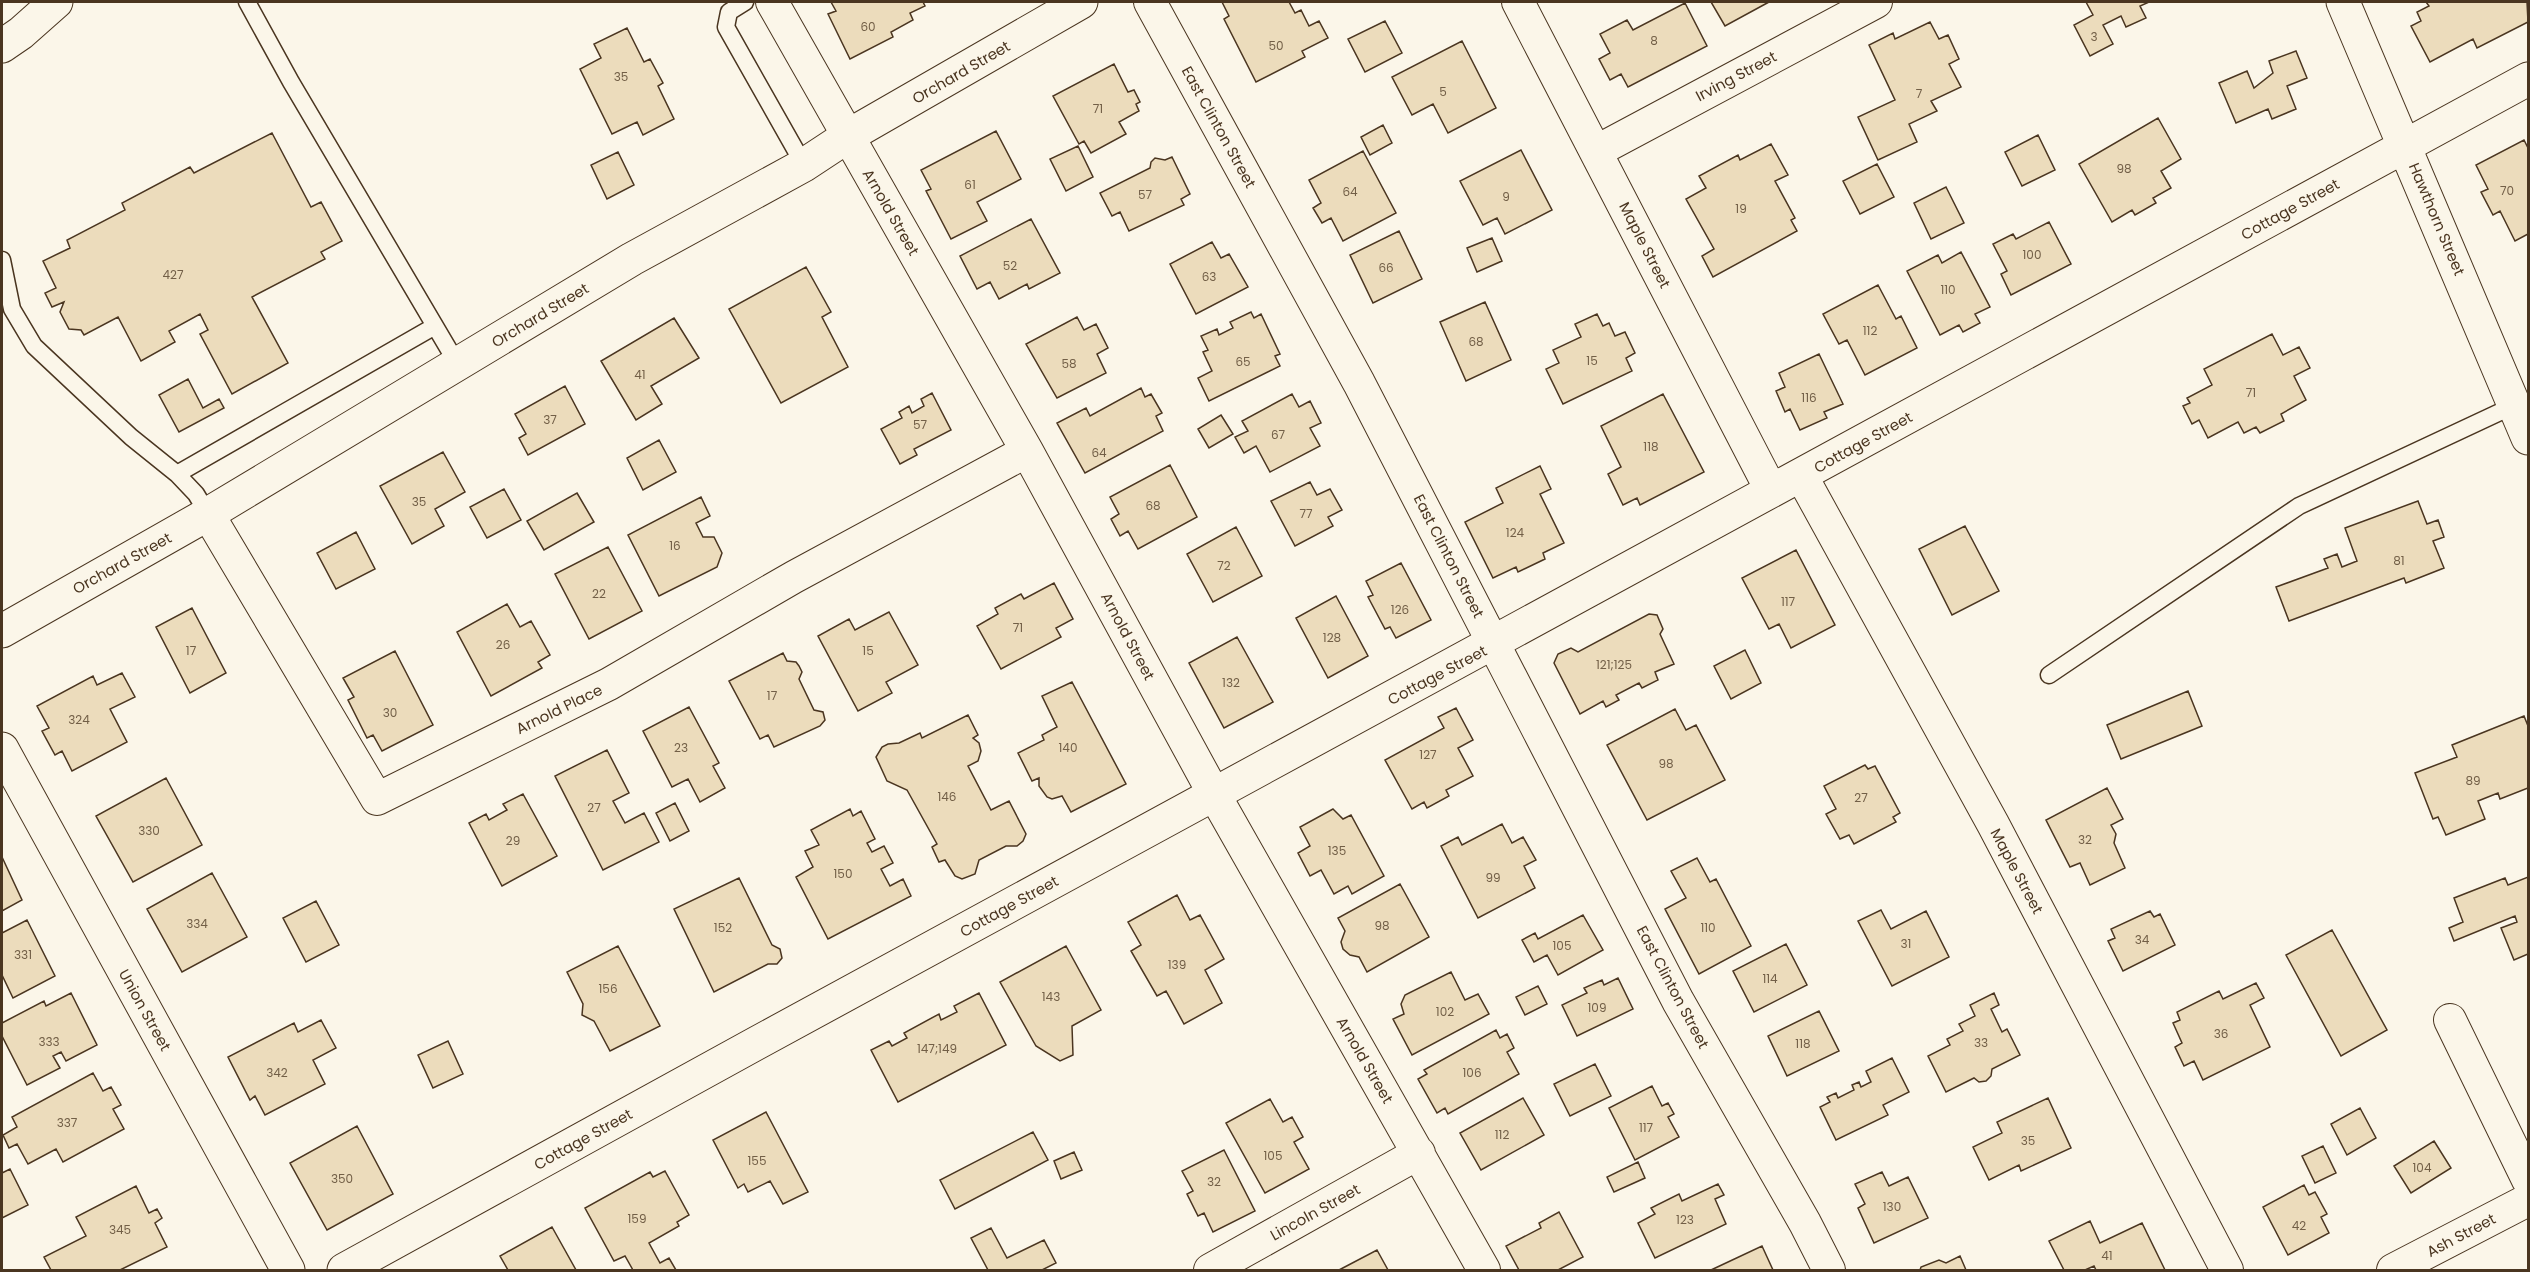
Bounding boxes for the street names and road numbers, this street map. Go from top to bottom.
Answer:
street label: Orchard Street [908,35,1014,109]
street label: Irving Street [1692,46,1780,106]
street label: East Clinton Street [1177,62,1261,192]
street label: Hawthorn Street [2404,159,2470,279]
street label: Arnold Street [858,165,924,259]
street label: Cottage Street [2237,173,2343,245]
street label: Maple Street [1614,198,1676,292]
street label: Orchard Street [487,278,593,352]
street label: Cottage Street [1810,406,1916,478]
street label: East Clinton Street [1409,491,1489,621]
street label: Orchard Street [69,527,175,599]
street label: Arnold Street [1096,588,1160,684]
street label: Cottage Street [1384,640,1490,710]
street label: Arnold Place [512,679,606,739]
street label: Maple Street [1986,825,2048,917]
street label: Cottage Street [956,870,1062,942]
street label: East Clinton Street [1632,922,1714,1052]
street label: Union Street [114,965,176,1055]
street label: Arnold Street [1332,1013,1398,1107]
street label: Cottage Street [530,1103,636,1175]
street label: Lincoln Street [1266,1179,1364,1245]
street label: Ash Street [2423,1208,2499,1262]

